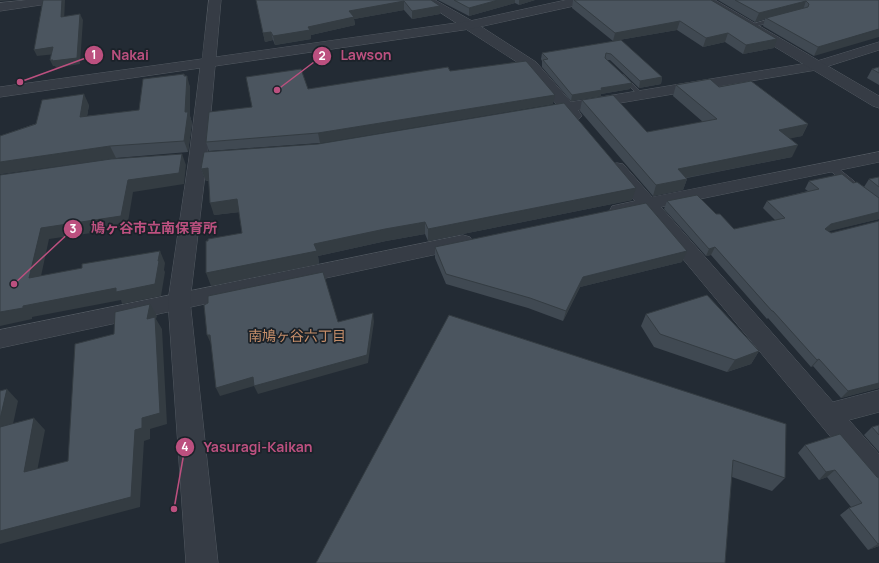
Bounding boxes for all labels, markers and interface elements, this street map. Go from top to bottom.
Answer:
callout: Nakai [84,42,157,68]
callout: Lawson [312,43,399,69]
text: Nakai [111,45,149,64]
text: Lawson [340,45,392,64]
text: 1 [91,46,97,63]
text: 2 [318,47,326,64]
callout: 鳩ヶ谷市立南保育所 [63,216,225,242]
text: 鳩ヶ谷市立南保育所 [91,218,217,237]
text: 3 [70,220,77,237]
district label: 南鳩ヶ谷六丁目 [248,326,346,345]
callout: Yasuragi-Kaikan [175,434,320,460]
text: Yasuragi-Kaikan [203,437,313,456]
text: 4 [181,438,189,455]

